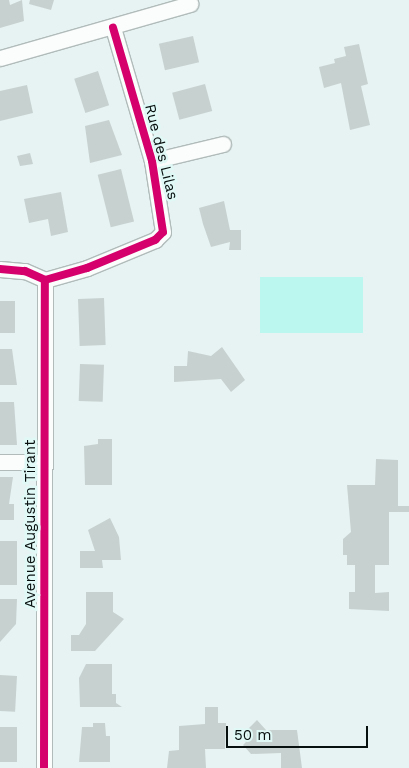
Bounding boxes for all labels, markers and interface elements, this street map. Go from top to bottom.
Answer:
street label: Rue des Lilas [140,102,182,202]
street label: Avenue Augustin Tirant [22,439,40,609]
scale bar [229,716,372,748]
text: 50 m [234,726,271,744]

